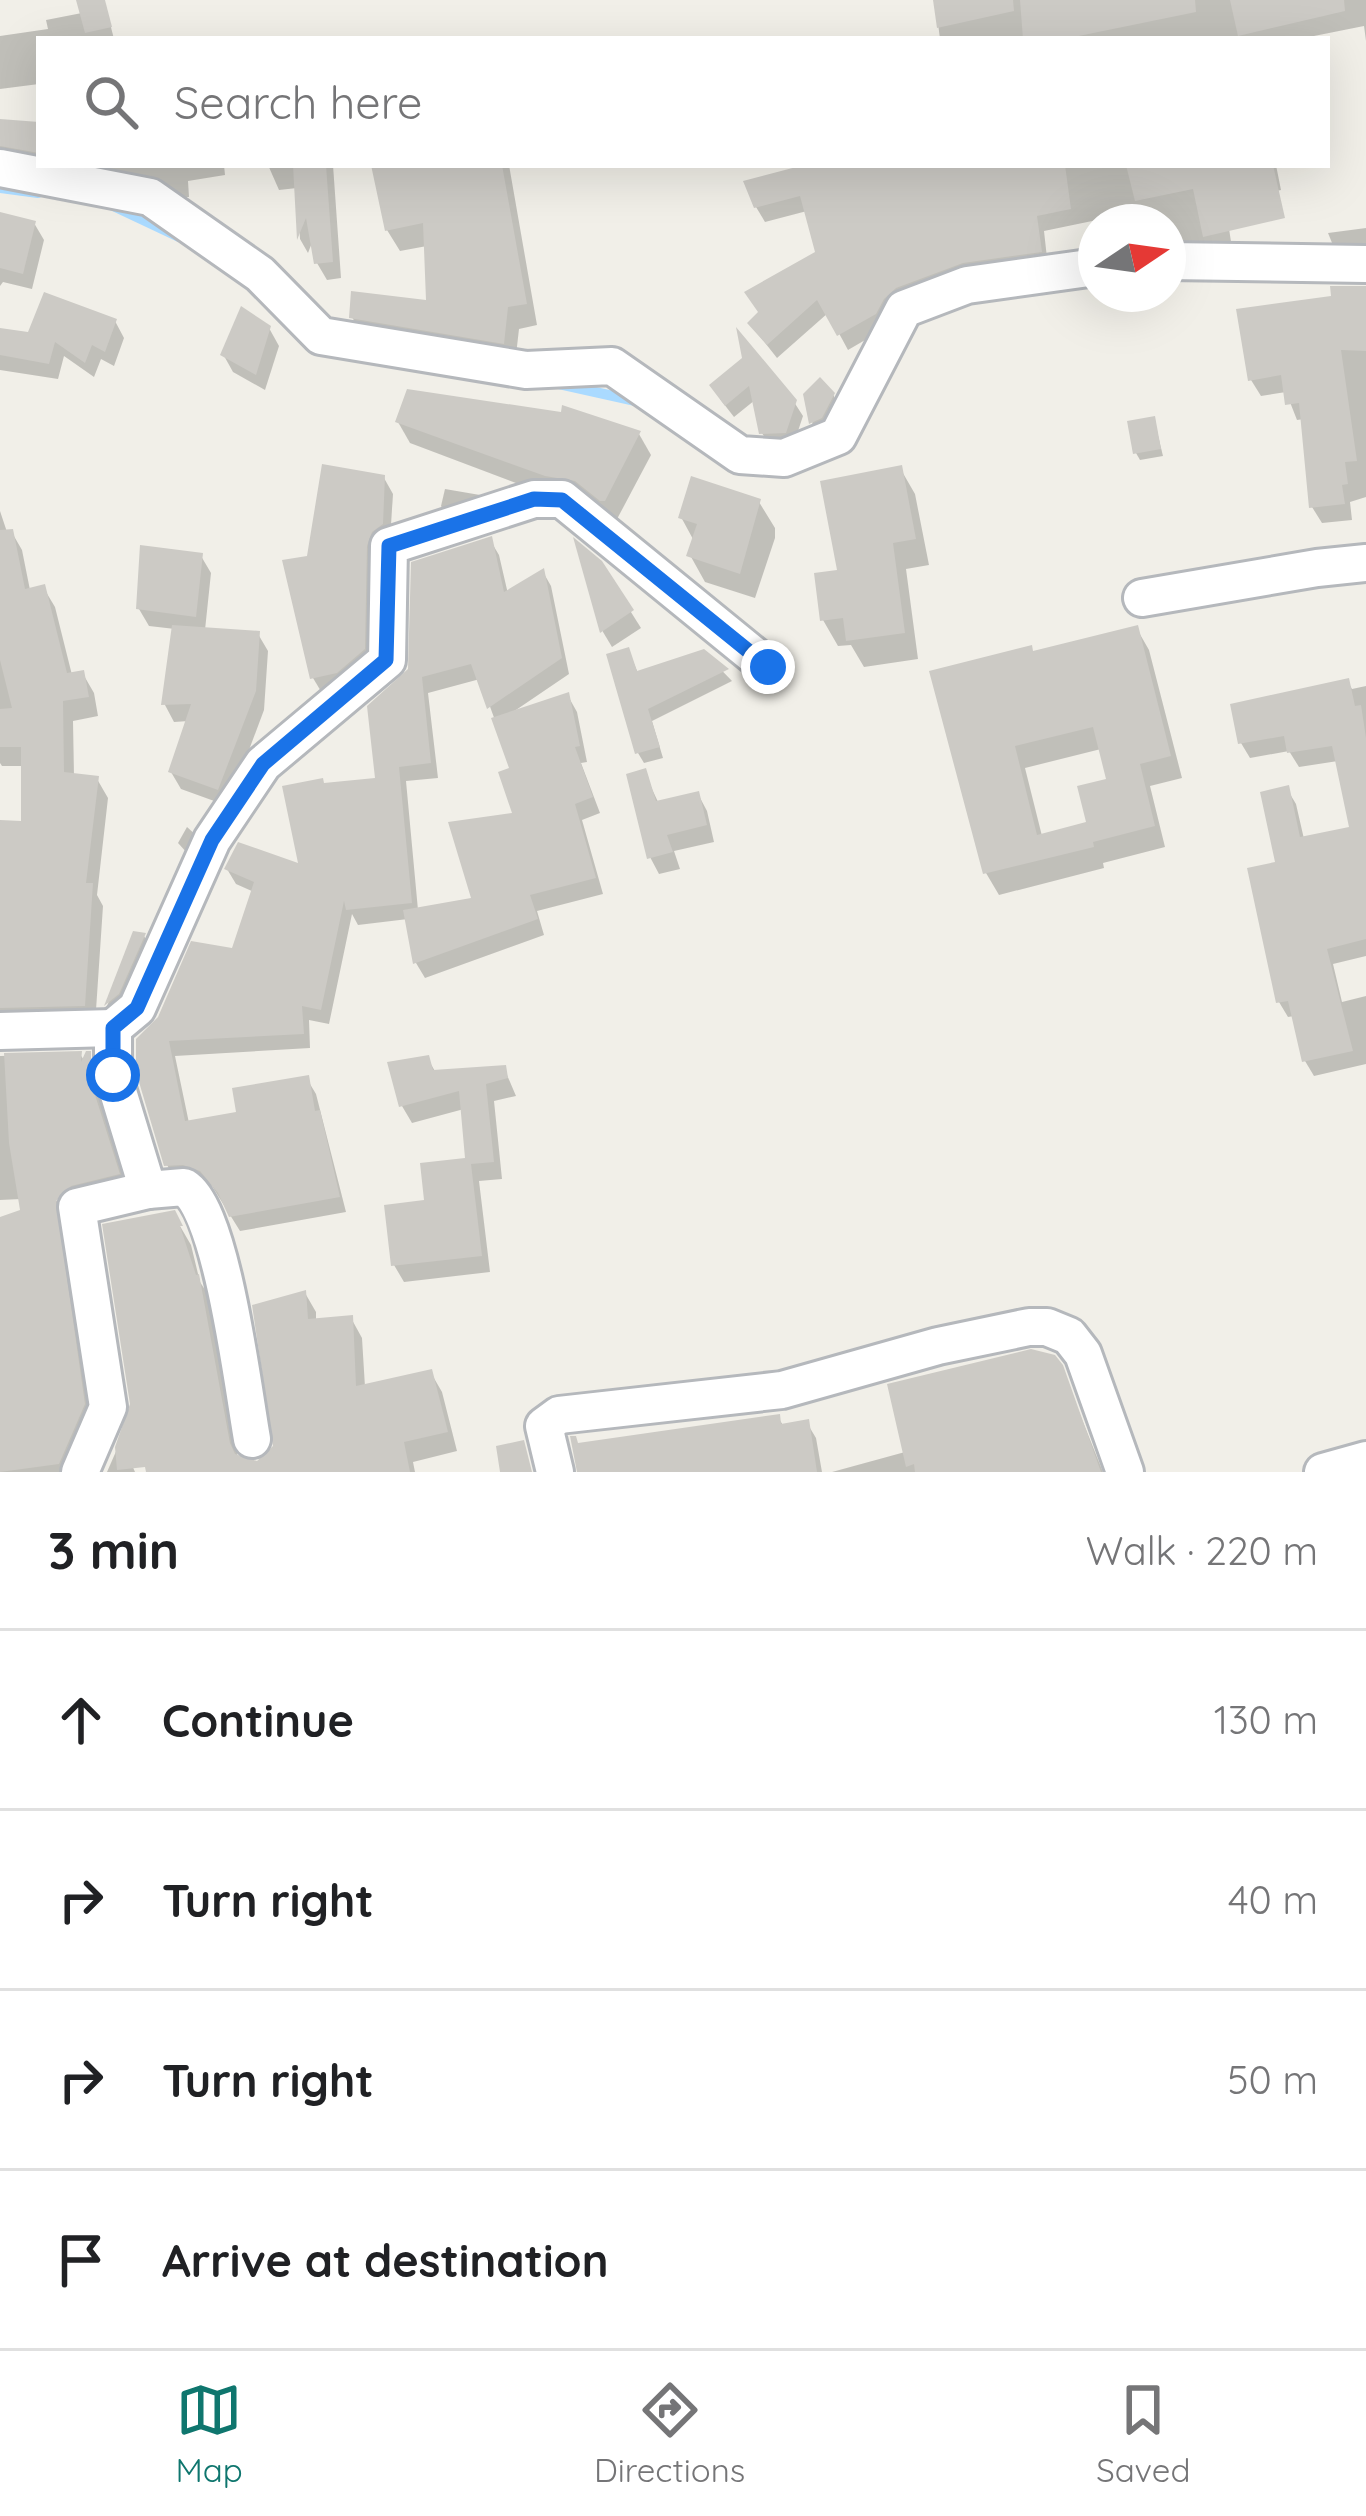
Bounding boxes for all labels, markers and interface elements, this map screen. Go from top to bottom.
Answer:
search box [36,36,1330,168]
icon: search [78,69,144,135]
text: Search here [174,74,422,130]
north arrow [1078,204,1186,312]
route end [741,640,795,694]
route start [86,1048,140,1102]
text: 3 min [48,1518,179,1582]
text: Walk · 220 m [1086,1526,1318,1575]
icon: ahead [48,1687,114,1753]
text: Continue [162,1692,354,1748]
text: 130 m [1214,1695,1318,1744]
icon: right [48,1867,114,1933]
text: Turn right [162,1872,374,1928]
text: 40 m [1228,1875,1318,1924]
icon: right [48,2047,114,2113]
text: Turn right [162,2052,374,2108]
text: 50 m [1227,2055,1318,2104]
icon: arrive [48,2227,114,2293]
text: Arrive at destination [162,2232,608,2288]
tab: Map [176,2377,243,2490]
tab: Directions [594,2377,745,2490]
tab: Saved [1096,2377,1190,2490]

